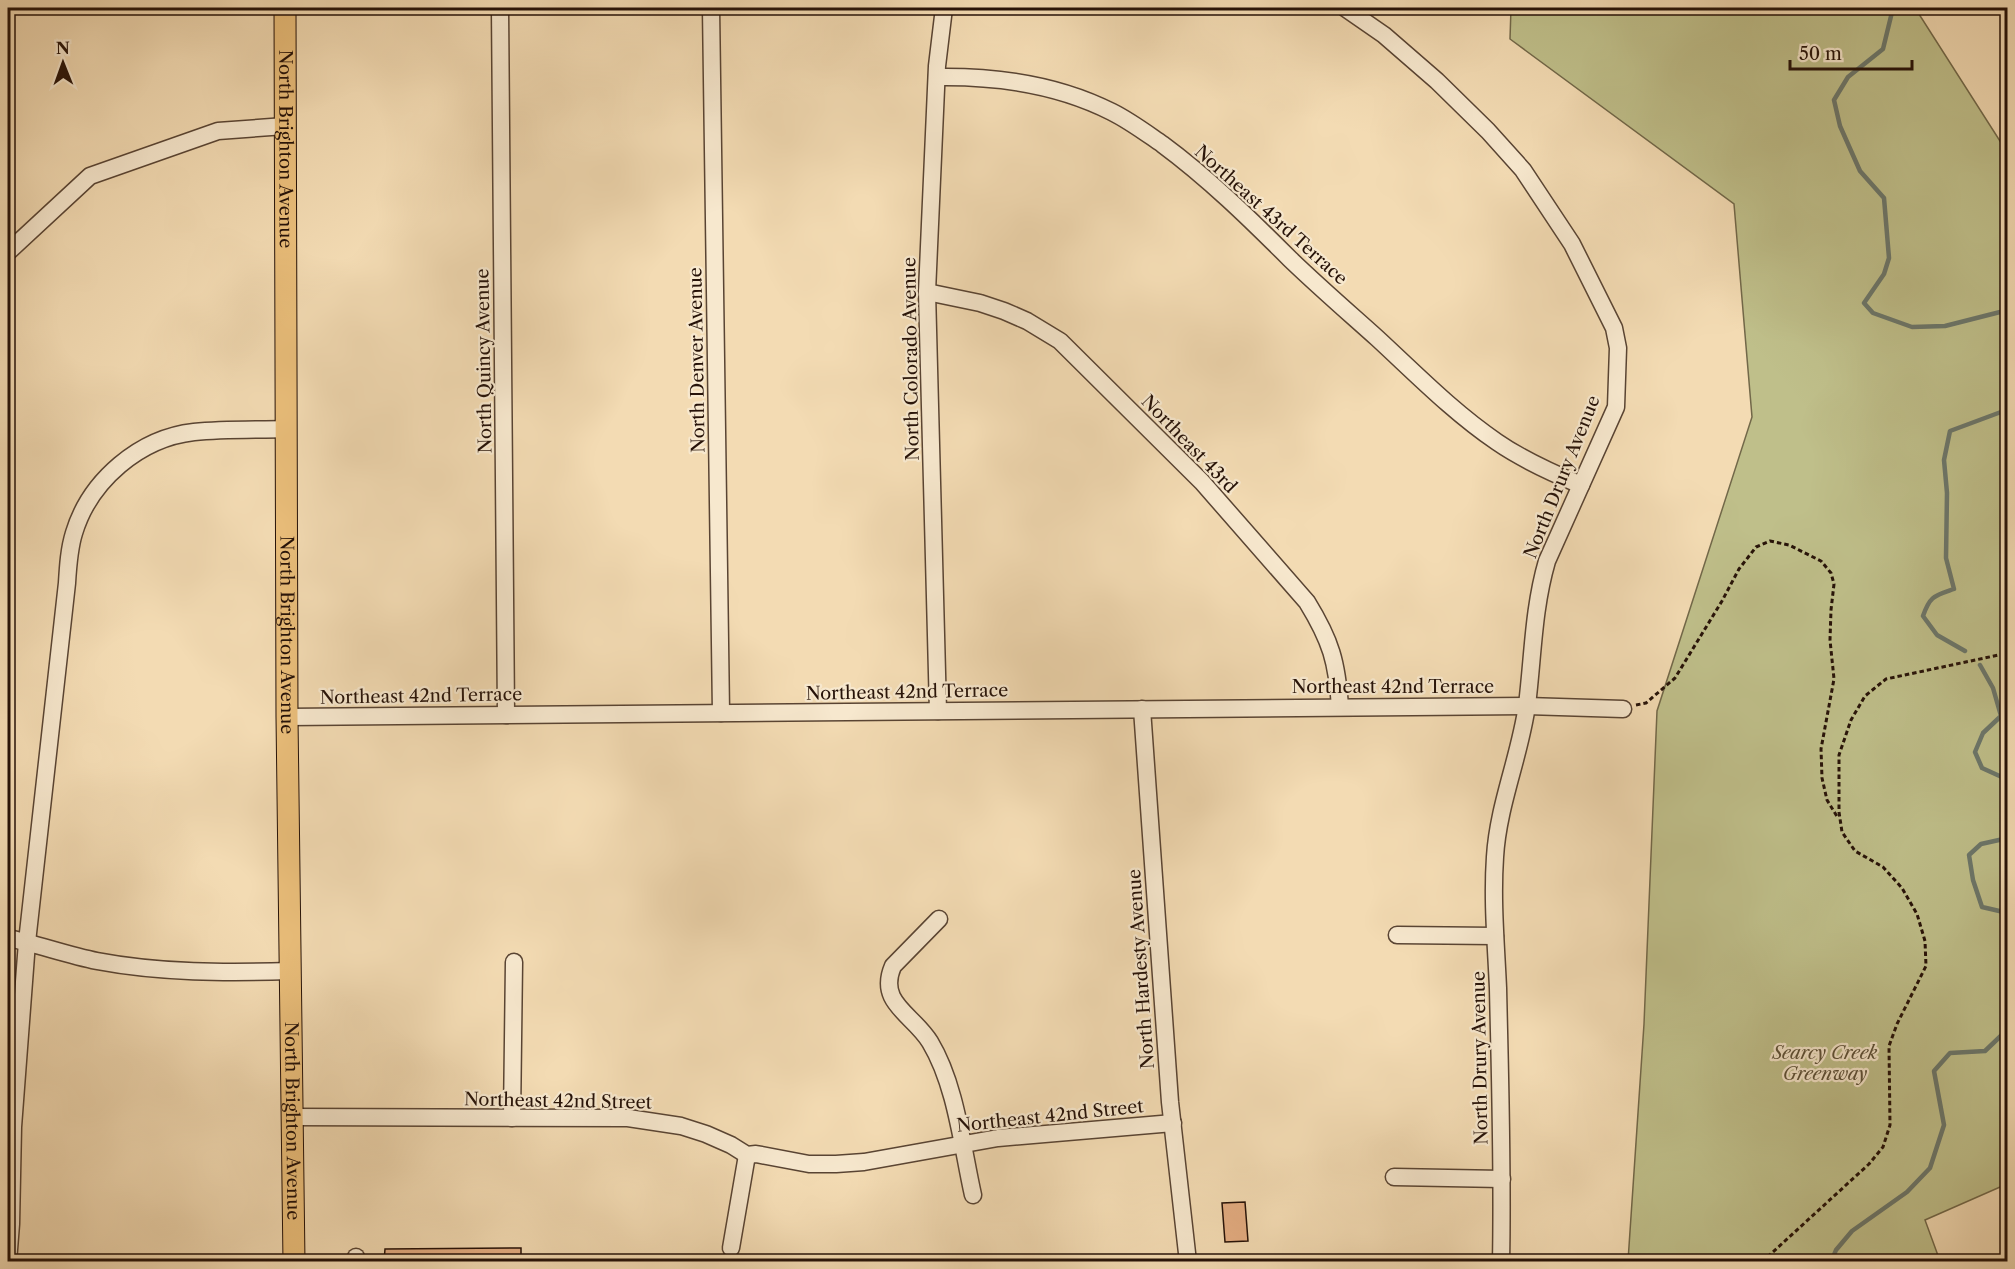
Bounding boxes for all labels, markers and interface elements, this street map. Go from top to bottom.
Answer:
north arrow [33,33,93,93]
scale bar [1790,33,1912,71]
text: N [56,38,70,58]
text: 50 m [1799,43,1842,65]
street label: North Brighton Avenue [274,50,297,248]
street label: Northeast 43rd Terrace [1190,141,1352,289]
street label: North Colorado Avenue [898,257,924,461]
street label: North Denver Avenue [684,267,710,453]
street label: North Quincy Avenue [471,268,497,454]
street label: Northeast 43rd [1137,390,1241,498]
street label: North Drury Avenue [1519,392,1605,562]
street label: North Brighton Avenue [275,536,298,734]
street label: Northeast 42nd Terrace [1292,676,1494,698]
street label: Northeast 42nd Terrace [806,679,1008,705]
street label: Northeast 42nd Terrace [320,683,522,709]
street label: North Hardesty Avenue [1123,868,1159,1070]
street label: North Drury Avenue [1467,971,1493,1145]
street label: North Brighton Avenue [280,1021,304,1220]
park label: Searcy Creek Greenway [1772,1042,1878,1085]
street label: Northeast 42nd Street [464,1088,653,1114]
street label: Northeast 42nd Street [955,1095,1145,1137]

